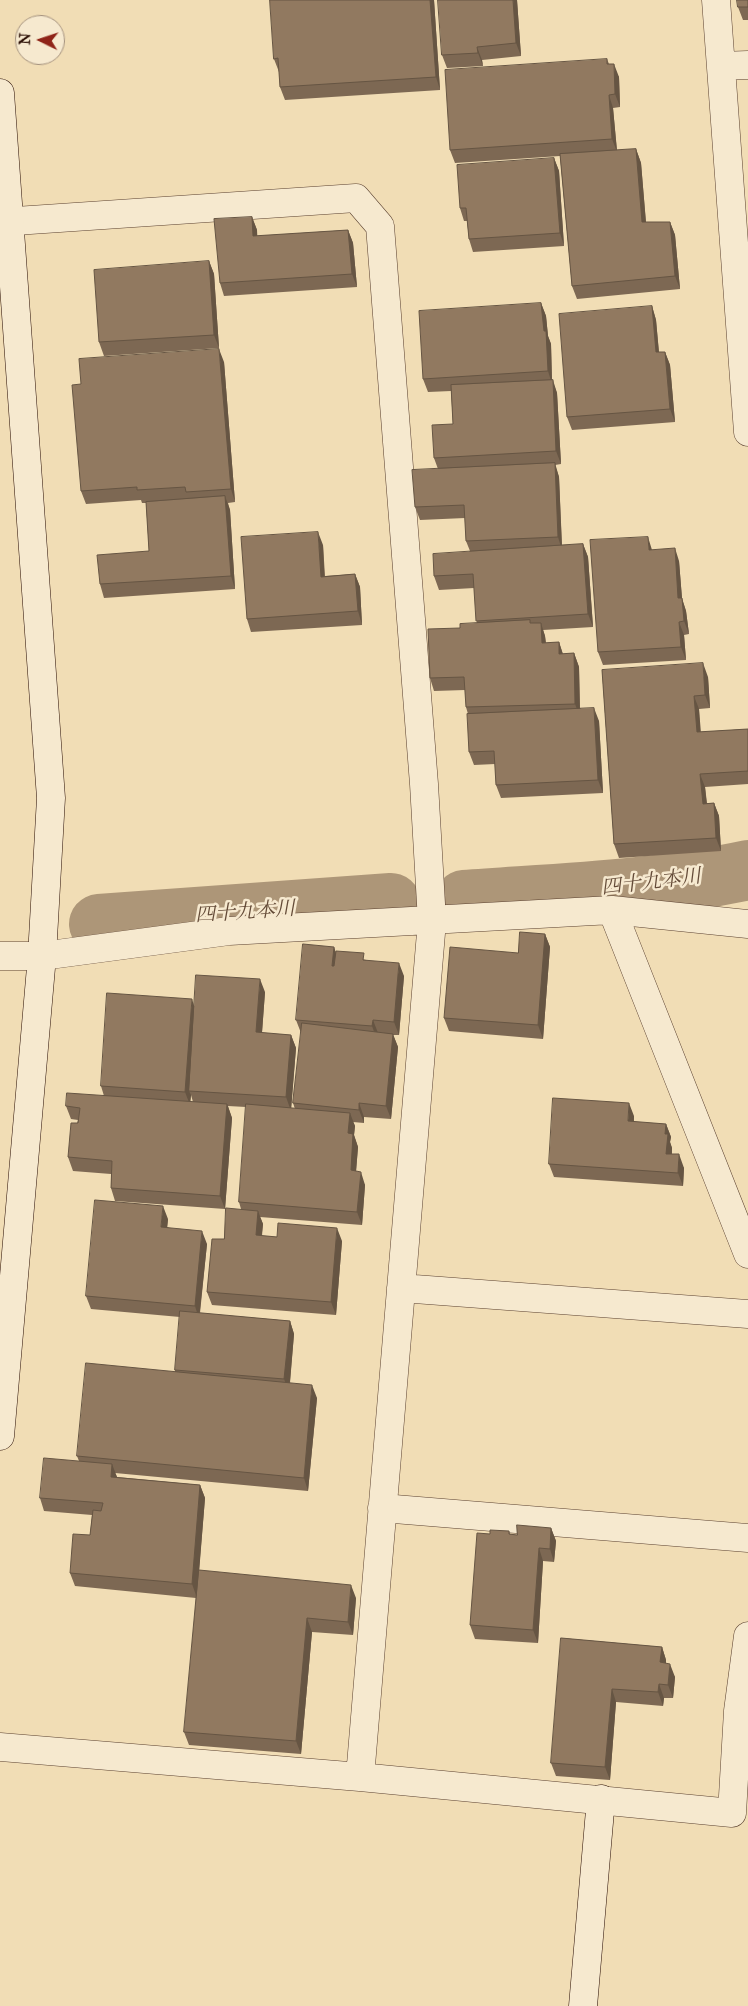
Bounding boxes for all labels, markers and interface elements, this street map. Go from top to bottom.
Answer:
north arrow [15,15,65,65]
text: N [17,32,34,46]
water label: 四十九本川 [600,865,702,901]
water label: 四十九本川 [194,898,296,928]

